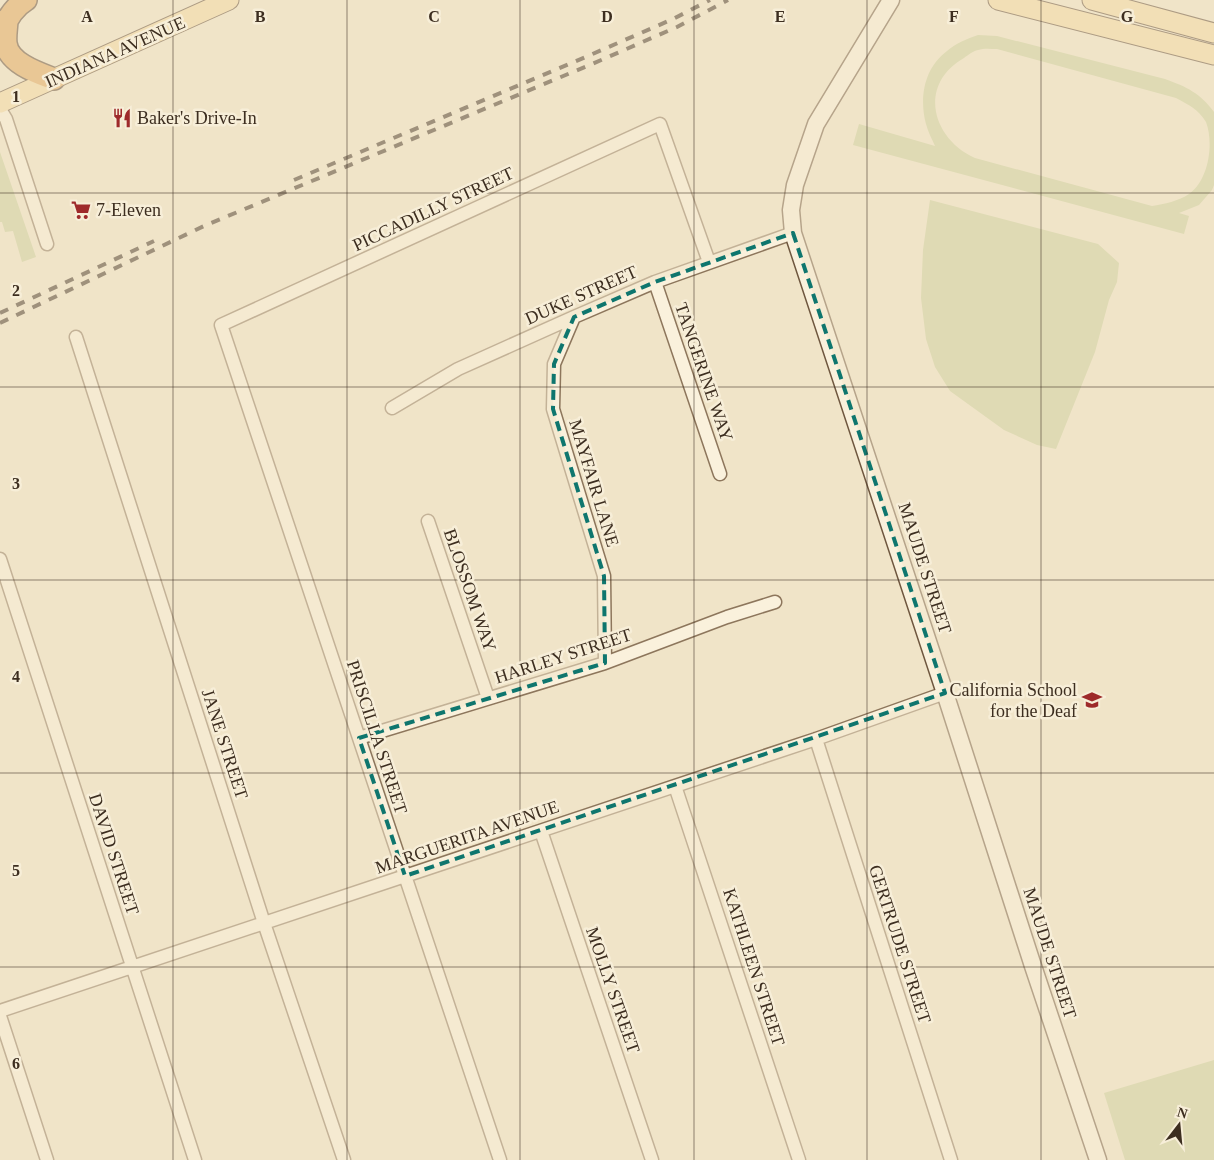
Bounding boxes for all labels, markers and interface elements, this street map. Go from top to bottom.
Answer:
text: B [255,8,266,25]
text: C [428,8,440,25]
text: D [601,8,613,25]
text: E [775,8,785,25]
text: F [949,8,959,25]
text: G [1121,8,1134,25]
street label: INDIANA AVENUE [41,11,189,93]
text: 1 [12,88,20,105]
restaurant icon: Baker's Drive-In [111,107,133,129]
place label: Baker's Drive-In [137,108,257,128]
street label: PICCADILLY STREET [349,163,517,255]
supermarket icon: 7-Eleven [70,199,92,221]
place label: 7-Eleven [96,200,161,220]
street label: DUKE STREET [522,261,640,329]
text: 2 [12,282,20,299]
street label: TANGERINE WAY [671,300,737,444]
street label: MAYFAIR LANE [565,417,623,549]
text: 3 [12,475,20,492]
street label: MAUDE STREET [894,500,956,636]
street label: BLOSSOM WAY [440,526,500,654]
street label: HARLEY STREET [492,624,634,688]
street label: PRISCILLA STREET [343,658,411,816]
text: 4 [12,668,20,685]
place label: California School for the Deaf [950,680,1077,721]
street label: JANE STREET [198,686,252,802]
school or university icon: California School for the Deaf [1081,689,1103,711]
street label: DAVID STREET [85,791,143,917]
street label: MARGUERITA AVENUE [373,796,561,878]
text: 5 [12,862,20,879]
street label: GERTRUDE STREET [865,862,935,1026]
street label: MAUDE STREET [1019,885,1081,1021]
street label: KATHLEEN STREET [719,886,789,1048]
street label: MOLLY STREET [582,924,644,1056]
text: 6 [12,1055,20,1072]
north arrow [1154,1100,1204,1150]
text: N [1176,1104,1189,1122]

